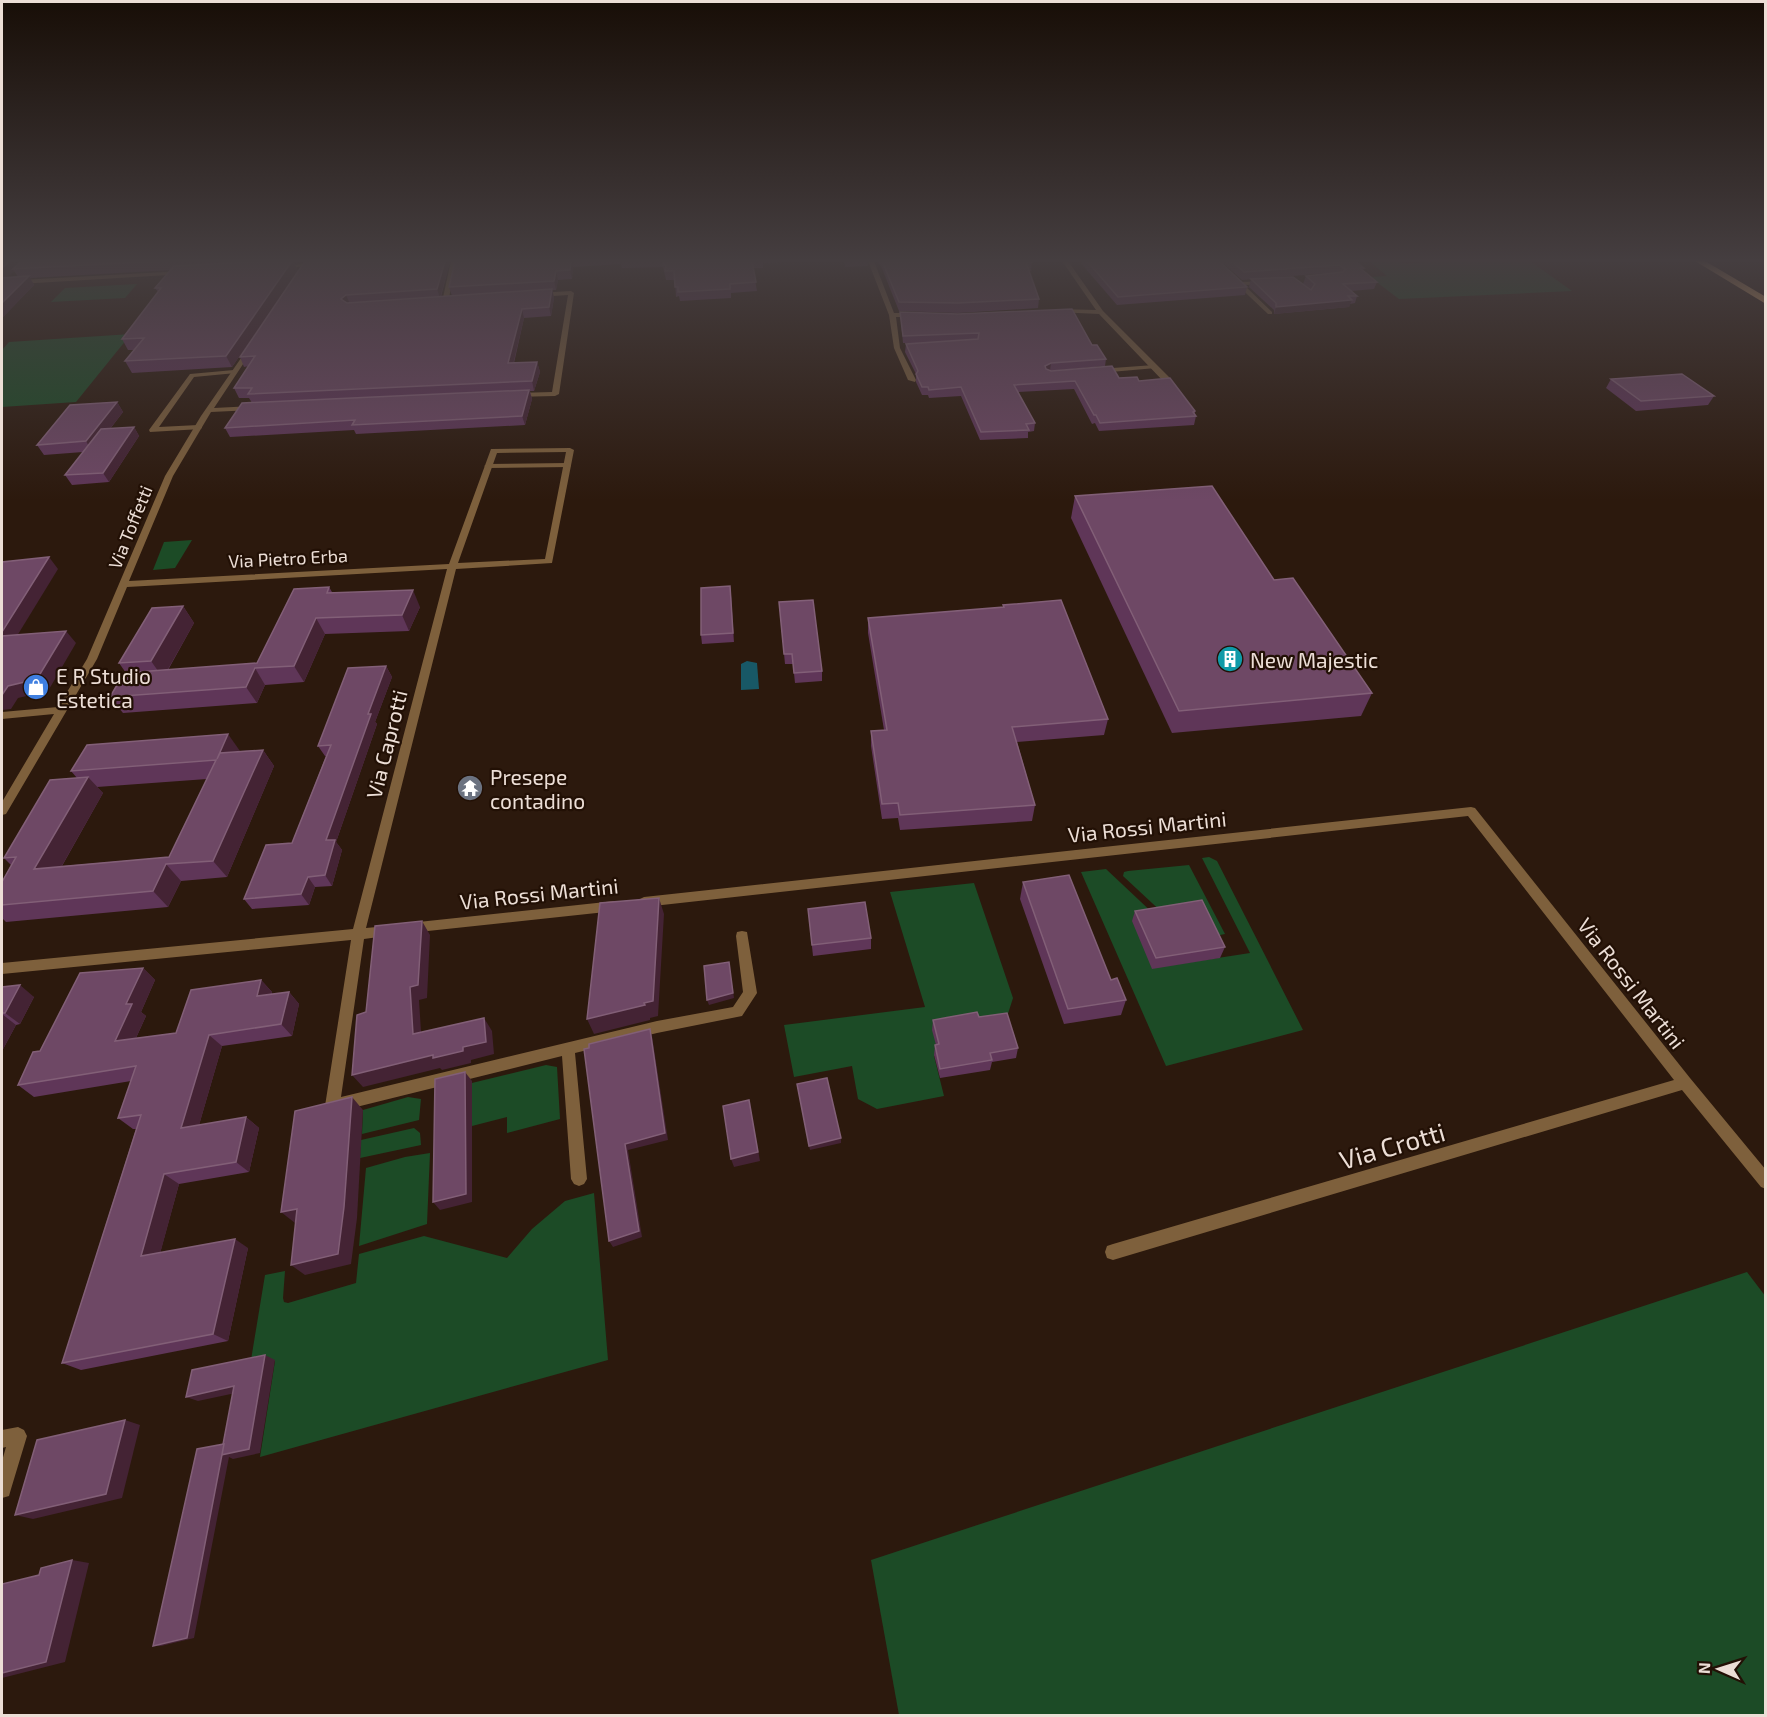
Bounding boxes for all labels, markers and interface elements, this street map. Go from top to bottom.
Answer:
street label: Via Toffetti [103,482,157,572]
street label: Via Pietro Erba [228,544,348,572]
building icon: New Majestic [1215,644,1245,674]
place label: New Majestic [1250,647,1378,673]
place label: E R Studio Estetica [56,663,151,712]
shop icon: E R Studio Estetica [21,672,51,702]
street label: Via Caprotti [360,687,412,801]
place label: Presepe contadino [490,764,585,813]
temple icon: Presepe contadino [455,773,485,803]
street label: Via Rossi Martini [1067,805,1227,847]
street label: Via Rossi Martini [459,872,619,914]
street label: Via Rossi Martini [1573,913,1691,1053]
street label: Via Crotti [1336,1115,1448,1175]
north arrow [1689,1639,1749,1699]
text: N [1694,1662,1713,1674]

